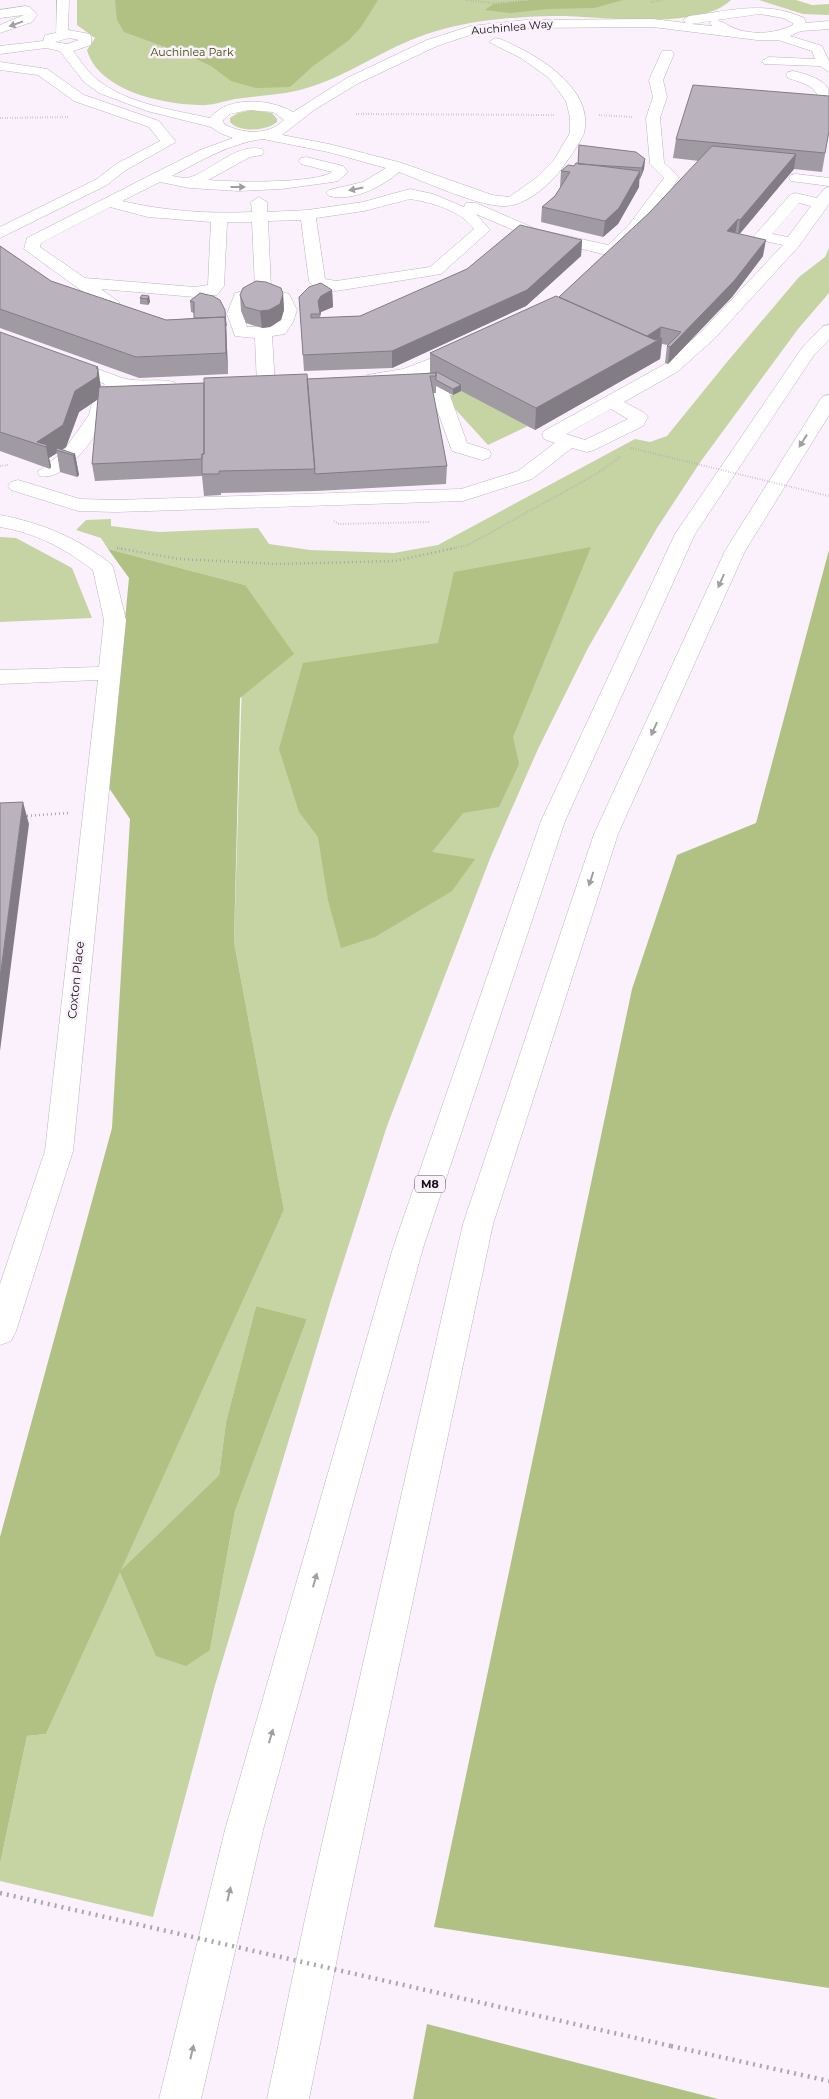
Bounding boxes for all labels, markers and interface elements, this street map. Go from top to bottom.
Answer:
street label: Auchinlea Way [471,16,553,38]
one-way arrow [9,20,23,28]
park label: Auchinlea Park [150,45,234,59]
one-way arrow [231,183,247,191]
one-way arrow [348,186,364,194]
one-way arrow [798,435,808,448]
one-way arrow [716,574,724,588]
one-way arrow [649,722,657,736]
one-way arrow [587,872,595,887]
street label: Coxton Place [64,940,87,1020]
road number: M8 [415,1176,445,1192]
one-way arrow [311,1572,319,1587]
one-way arrow [267,1729,275,1744]
one-way arrow [225,1886,233,1901]
one-way arrow [188,2044,196,2059]

